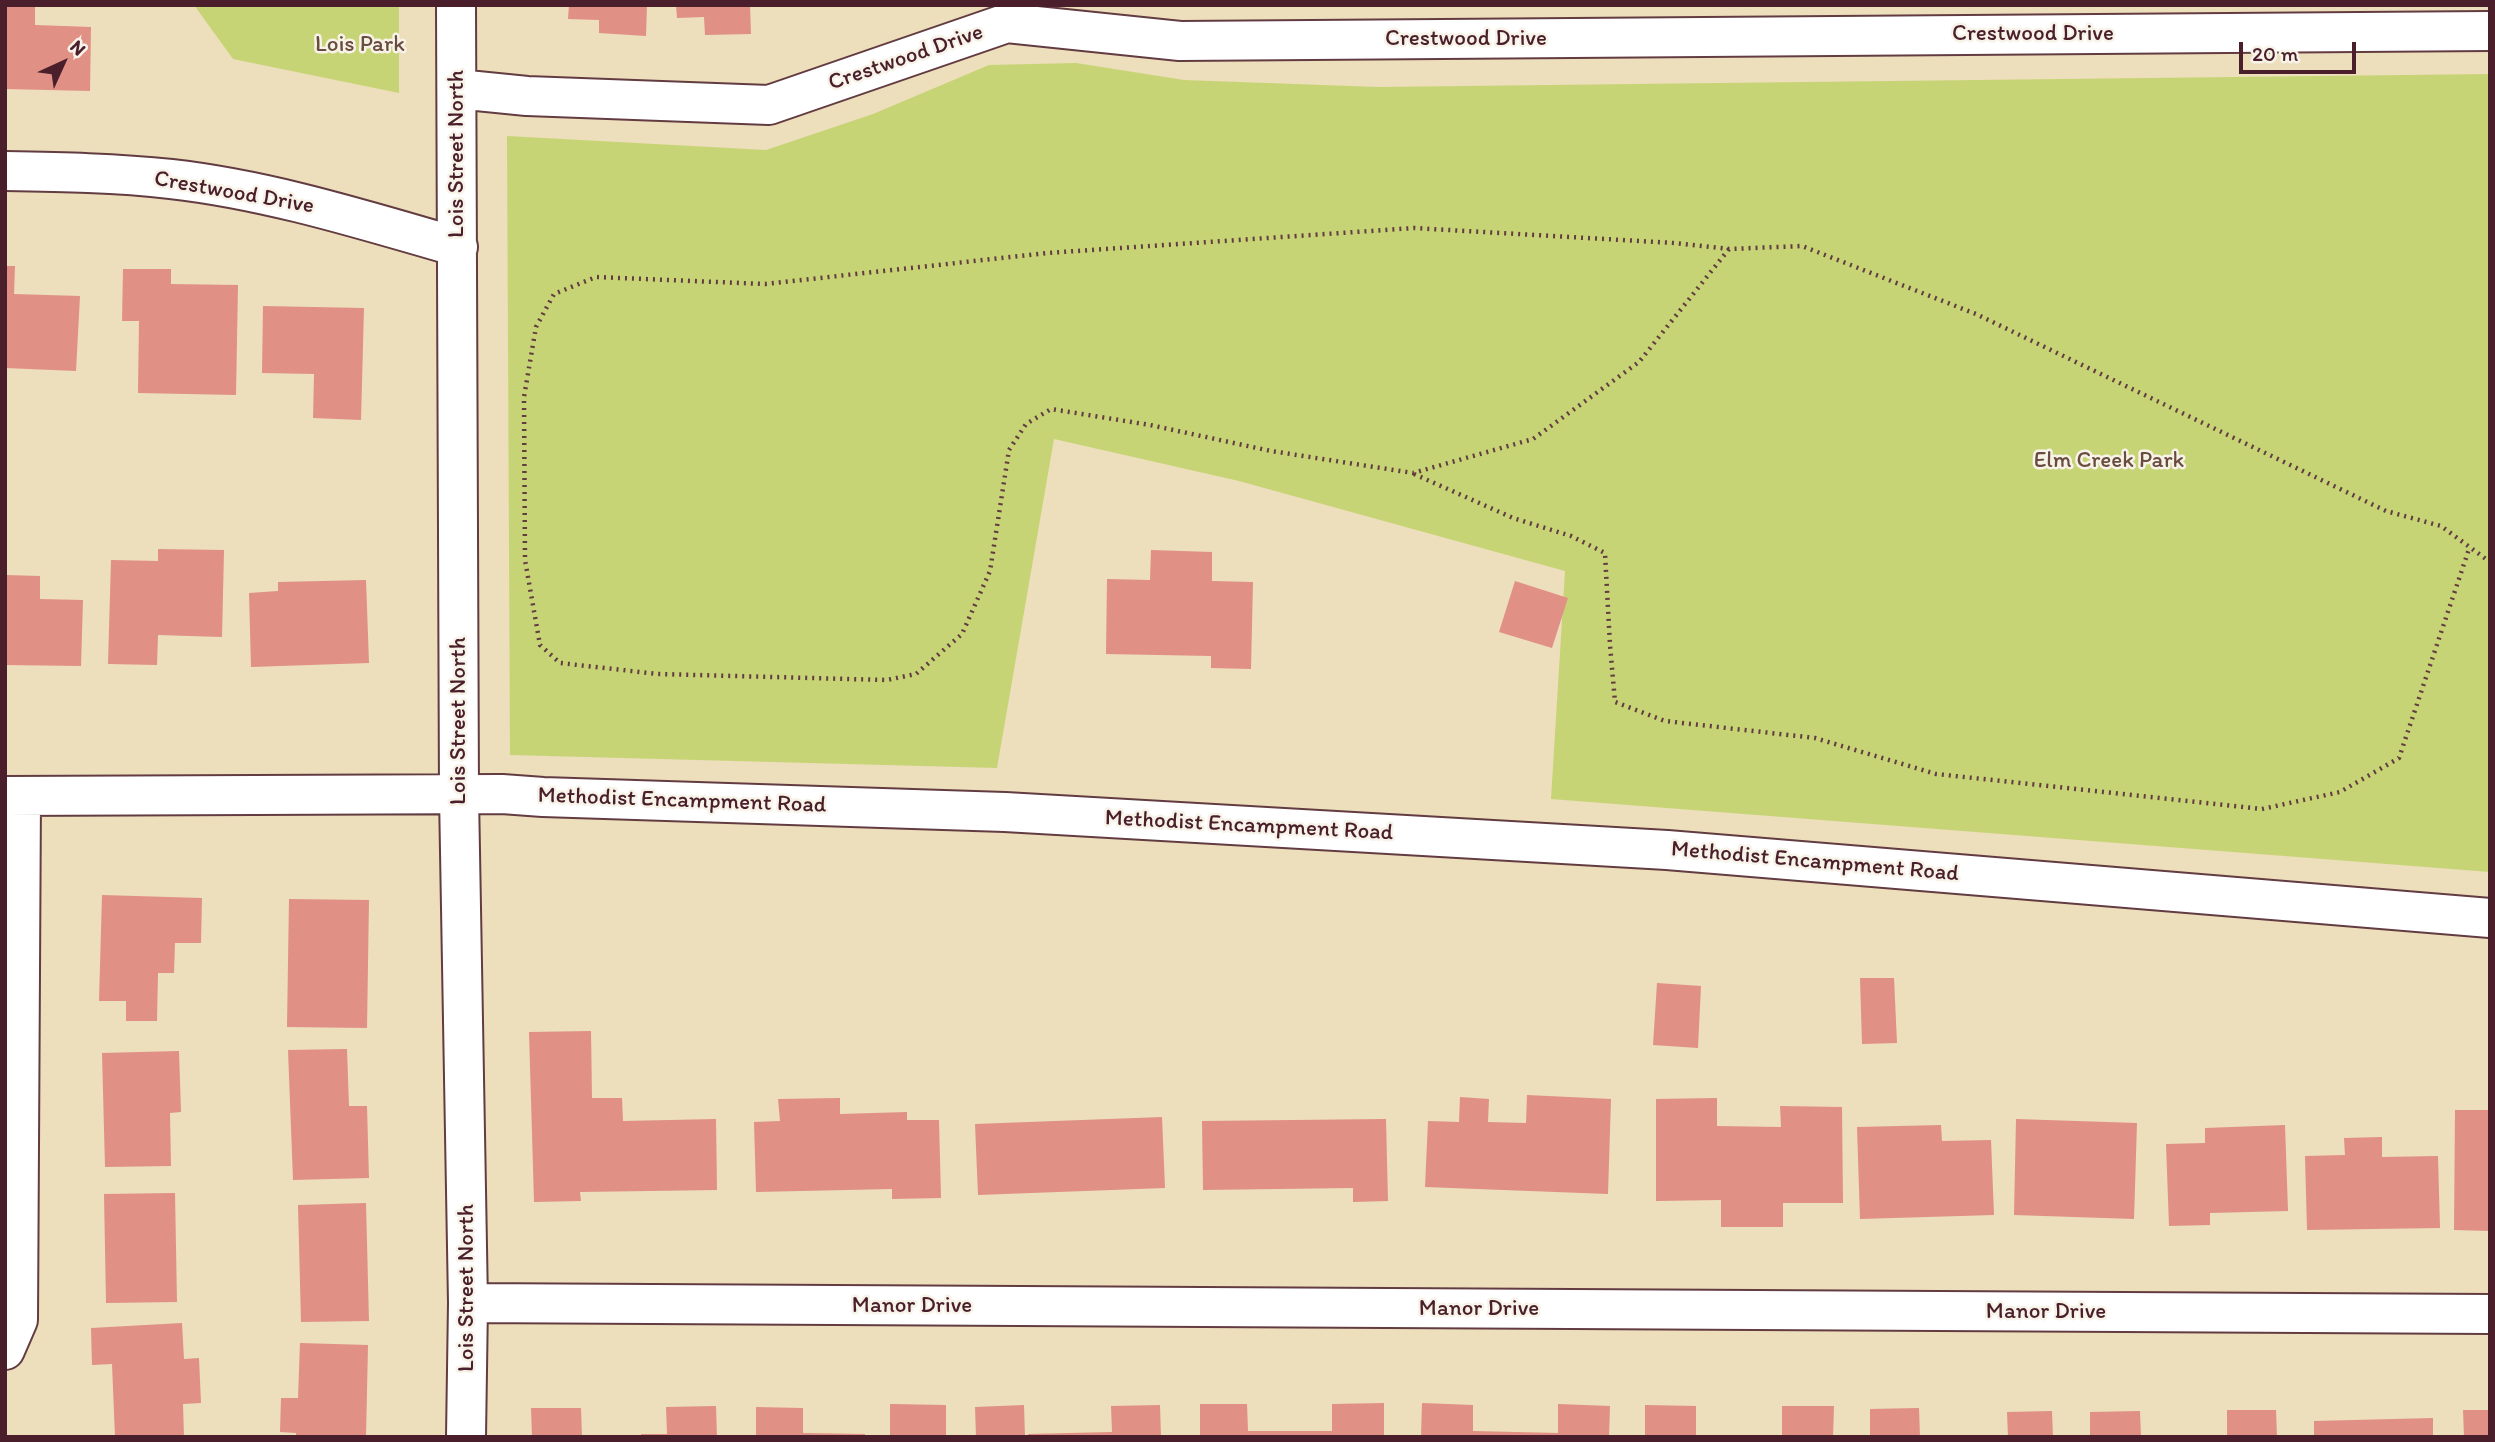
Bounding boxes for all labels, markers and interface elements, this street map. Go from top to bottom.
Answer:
street label: Crestwood Drive [825,19,987,97]
street label: Crestwood Drive [1952,20,2114,48]
street label: Crestwood Drive [1385,25,1547,53]
north arrow [28,28,98,98]
scale bar [2243,28,2360,72]
park label: Lois Park [315,31,405,59]
text: N [66,35,91,60]
text: 20 m [2252,41,2298,66]
street label: Lois Street North [443,70,471,238]
street label: Crestwood Drive [152,165,316,221]
park label: Elm Creek Park [2034,447,2184,475]
street label: Lois Street North [445,637,473,805]
street label: Methodist Encampment Road [537,782,827,820]
street label: Methodist Encampment Road [1104,805,1394,847]
street label: Methodist Encampment Road [1670,836,1960,888]
street label: Lois Street North [453,1204,481,1372]
street label: Manor Drive [852,1292,972,1320]
street label: Manor Drive [1419,1295,1539,1323]
street label: Manor Drive [1986,1298,2106,1326]

